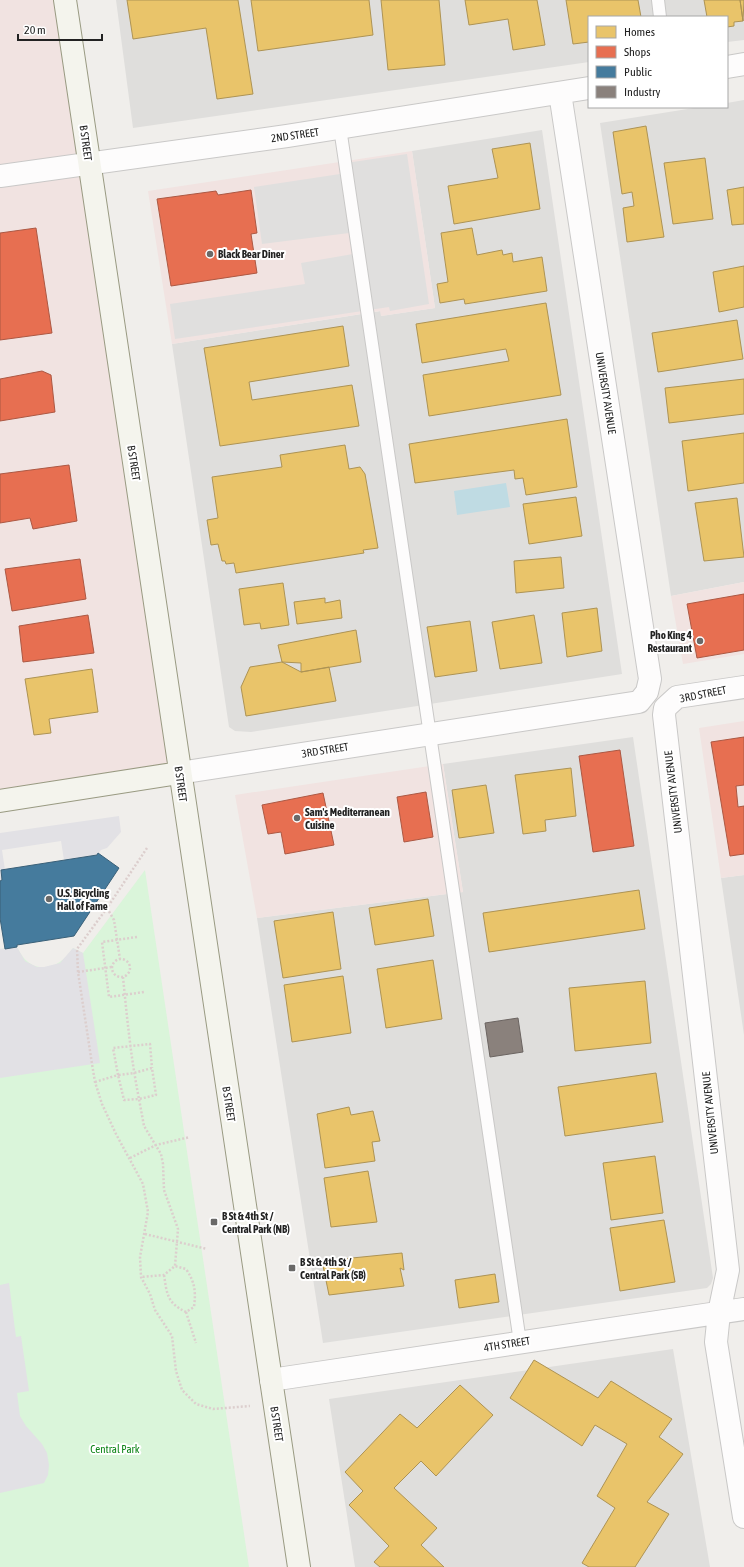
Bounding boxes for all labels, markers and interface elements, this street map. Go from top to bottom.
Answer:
scale bar [18,16,102,42]
legend [588,16,728,108]
text: 20 m [24,23,46,37]
text: Homes [624,25,655,39]
text: Shops [624,45,650,59]
text: Public [624,65,652,79]
text: Industry [624,85,661,99]
street label: B STREET [78,124,94,162]
street label: 2ND STREET [270,126,320,144]
place label: Black Bear Diner [218,248,285,260]
marker: Black Bear Diner [205,249,215,259]
street label: UNIVERSITY AVENUE [594,351,618,435]
street label: B STREET [125,444,143,482]
place label: Pho King 4 Restaurant [647,629,693,654]
marker: Pho King 4 Restaurant [695,636,705,646]
street label: 3RD STREET [679,684,728,704]
street label: 3RD STREET [301,740,350,760]
street label: UNIVERSITY AVENUE [662,750,684,834]
street label: B STREET [173,765,189,803]
place label: Sam's Mediterranean Cuisine [305,806,390,831]
marker: Sam's Mediterranean Cuisine [292,813,302,823]
place label: U.S. Bicycling Hall of Fame [57,887,109,912]
marker: U.S. Bicycling Hall of Fame [44,894,54,904]
street label: UNIVERSITY AVENUE [700,1071,720,1155]
street label: B STREET [220,1085,238,1123]
place label: B St & 4th St / Central Park (NB) [222,1210,290,1235]
marker: B St & 4th St / Central Park (NB) [209,1217,219,1227]
place label: B St & 4th St / Central Park (SB) [300,1256,366,1281]
marker: B St & 4th St / Central Park (SB) [287,1263,297,1273]
street label: 4TH STREET [483,1334,531,1354]
street label: B STREET [268,1405,286,1443]
park label: Central Park [90,1443,140,1455]

